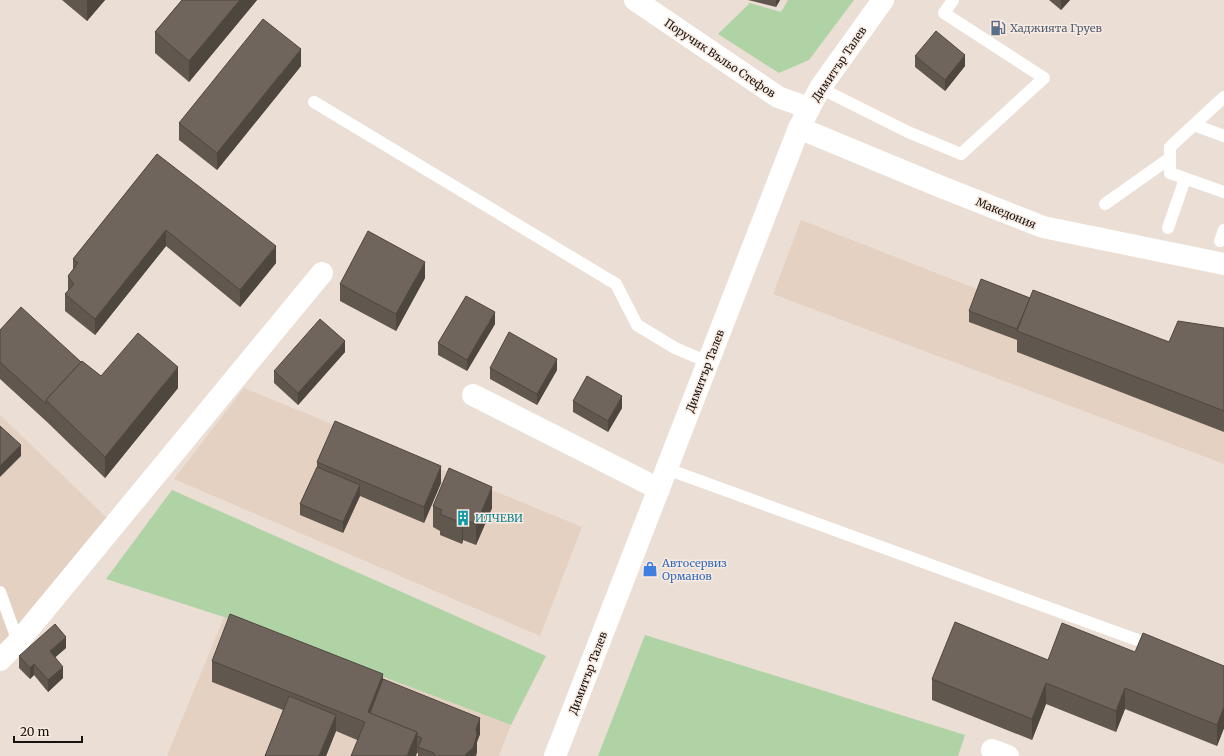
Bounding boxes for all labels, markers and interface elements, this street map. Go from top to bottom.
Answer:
street label: Поручик Въльо Стефов [662,16,779,101]
fuel station icon: Хаджията Груев [989,19,1007,37]
place label: Хаджията Груев [1010,21,1102,35]
street label: Димитър Талев [809,23,870,104]
street label: Македония [974,195,1039,232]
street label: Димитър Талев [683,327,727,414]
building icon: ИЛЧЕВИ [454,509,472,527]
place label: ИЛЧЕВИ [475,511,523,525]
place label: Автосервиз Орманов [661,556,727,583]
shop icon: Автосервиз Орманов [641,560,659,578]
street label: Димитър Талев [566,629,610,716]
scale bar [14,718,82,744]
text: 20 m [20,724,49,739]

